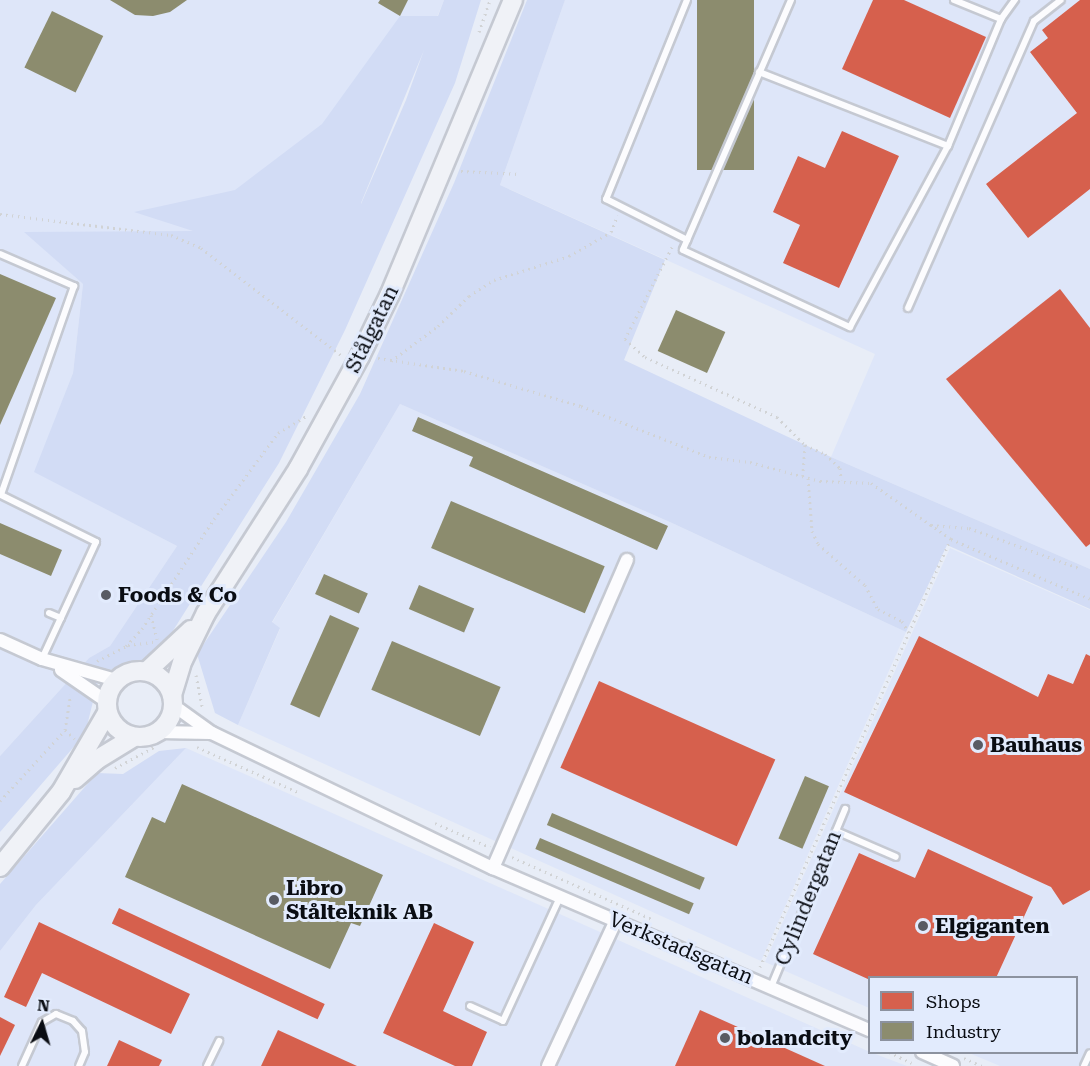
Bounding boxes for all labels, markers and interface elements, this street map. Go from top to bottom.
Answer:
street label: Stålgatan [340,281,404,377]
place label: Foods & Co [118,582,237,608]
marker: Foods & Co [99,588,113,602]
place label: Bauhaus [990,732,1082,758]
marker: Bauhaus [971,738,985,752]
street label: Cylindergatan [770,827,846,969]
place label: Libro Stålteknik AB [286,875,433,925]
marker: Libro Stålteknik AB [267,893,281,907]
street label: Verkstadsgatan [605,906,757,990]
place label: Elgiganten [935,913,1050,939]
marker: Elgiganten [916,919,930,933]
legend [868,976,1078,1054]
text: Shops [926,991,980,1012]
north arrow [12,994,72,1054]
text: N [37,996,51,1016]
text: Industry [926,1021,1001,1042]
place label: bolandcity [737,1025,852,1051]
marker: bolandcity [718,1031,732,1045]

